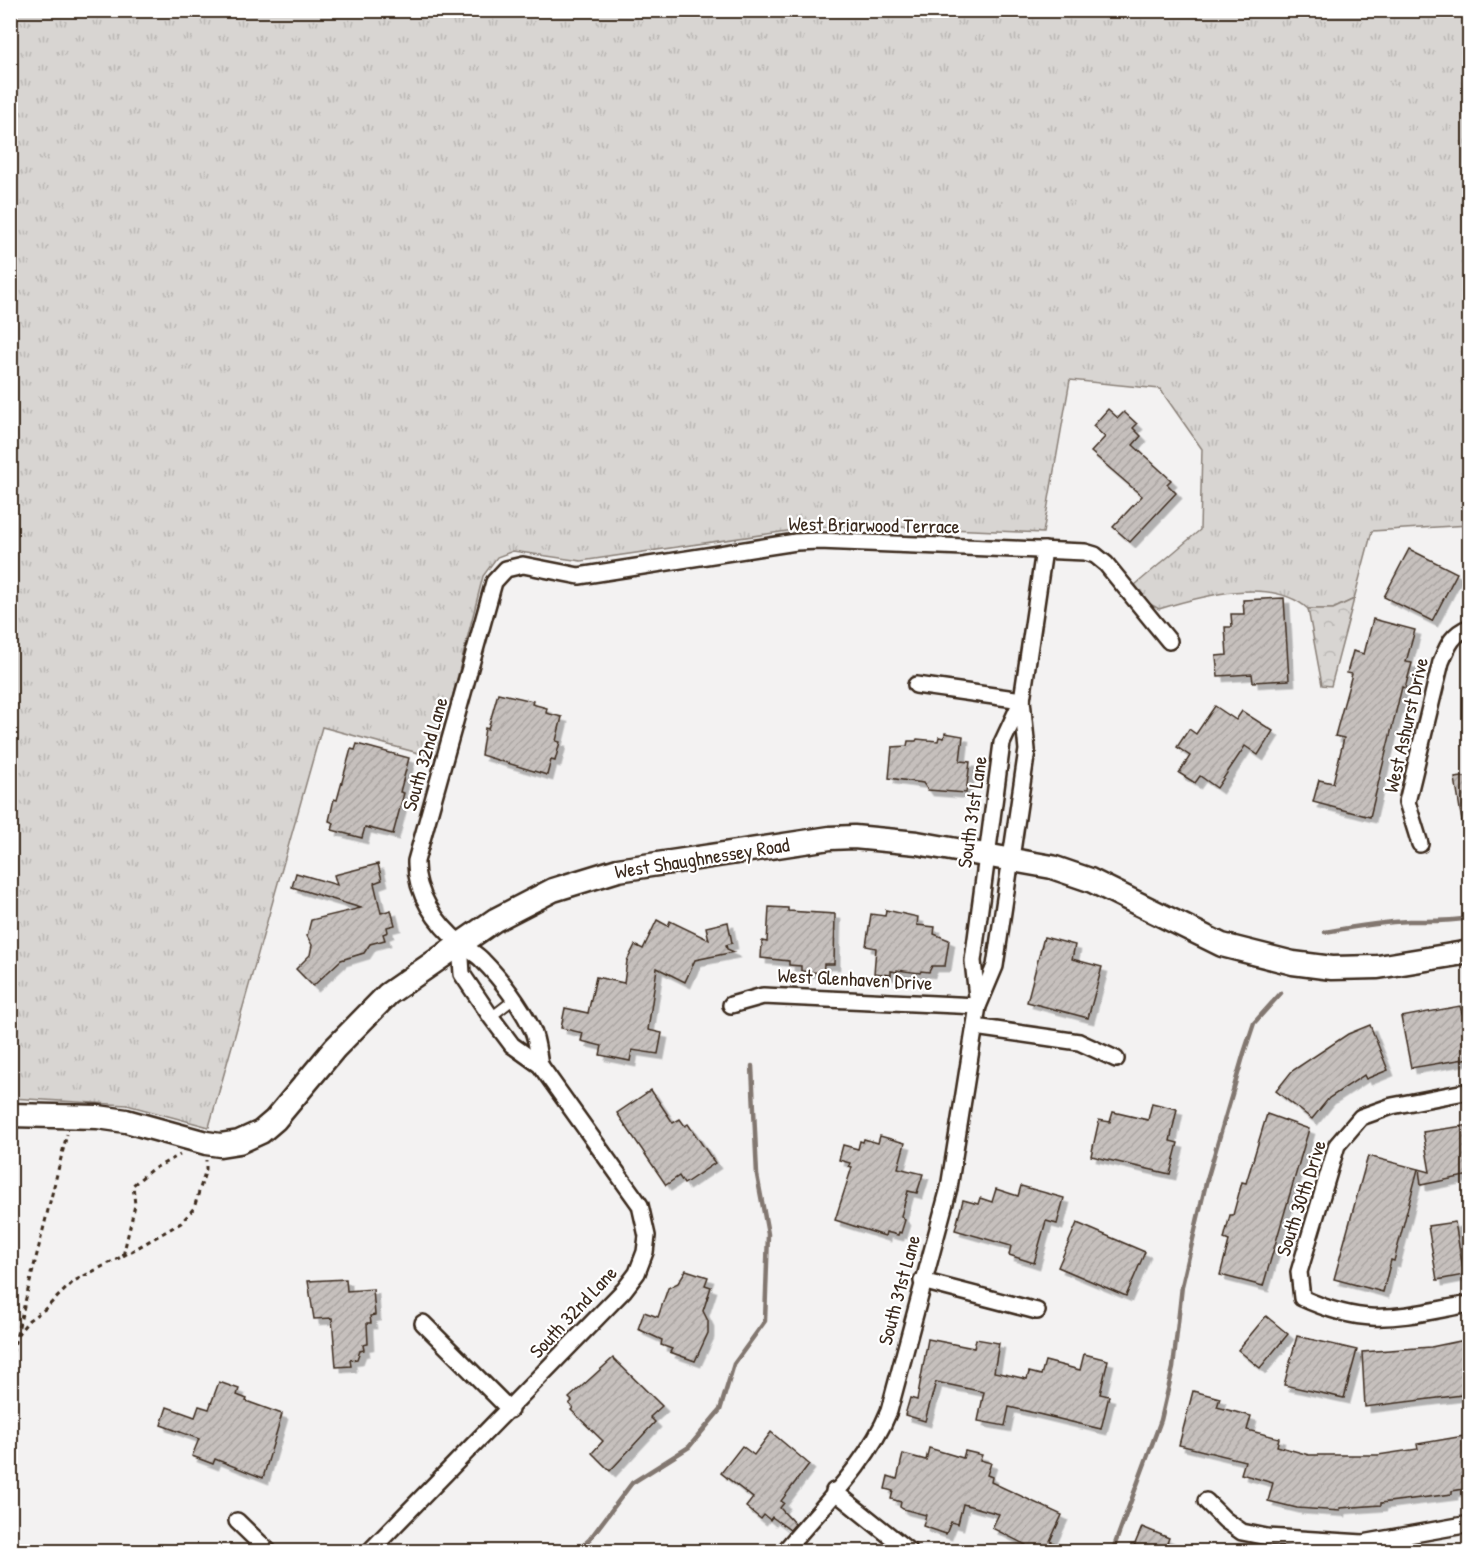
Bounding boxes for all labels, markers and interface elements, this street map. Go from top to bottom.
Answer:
street label: West Briarwood Terrace [788,510,960,539]
street label: West Ashurst Drive [1377,655,1434,795]
street label: South 32nd Lane [395,694,454,814]
street label: South 31st Lane [950,754,993,870]
street label: West Shaughnessey Road [613,830,791,885]
street label: West Glenhaven Drive [777,961,933,996]
street label: South 30th Drive [1269,1136,1332,1259]
street label: South 31st Lane [871,1232,926,1348]
street label: South 32nd Lane [523,1260,622,1364]

